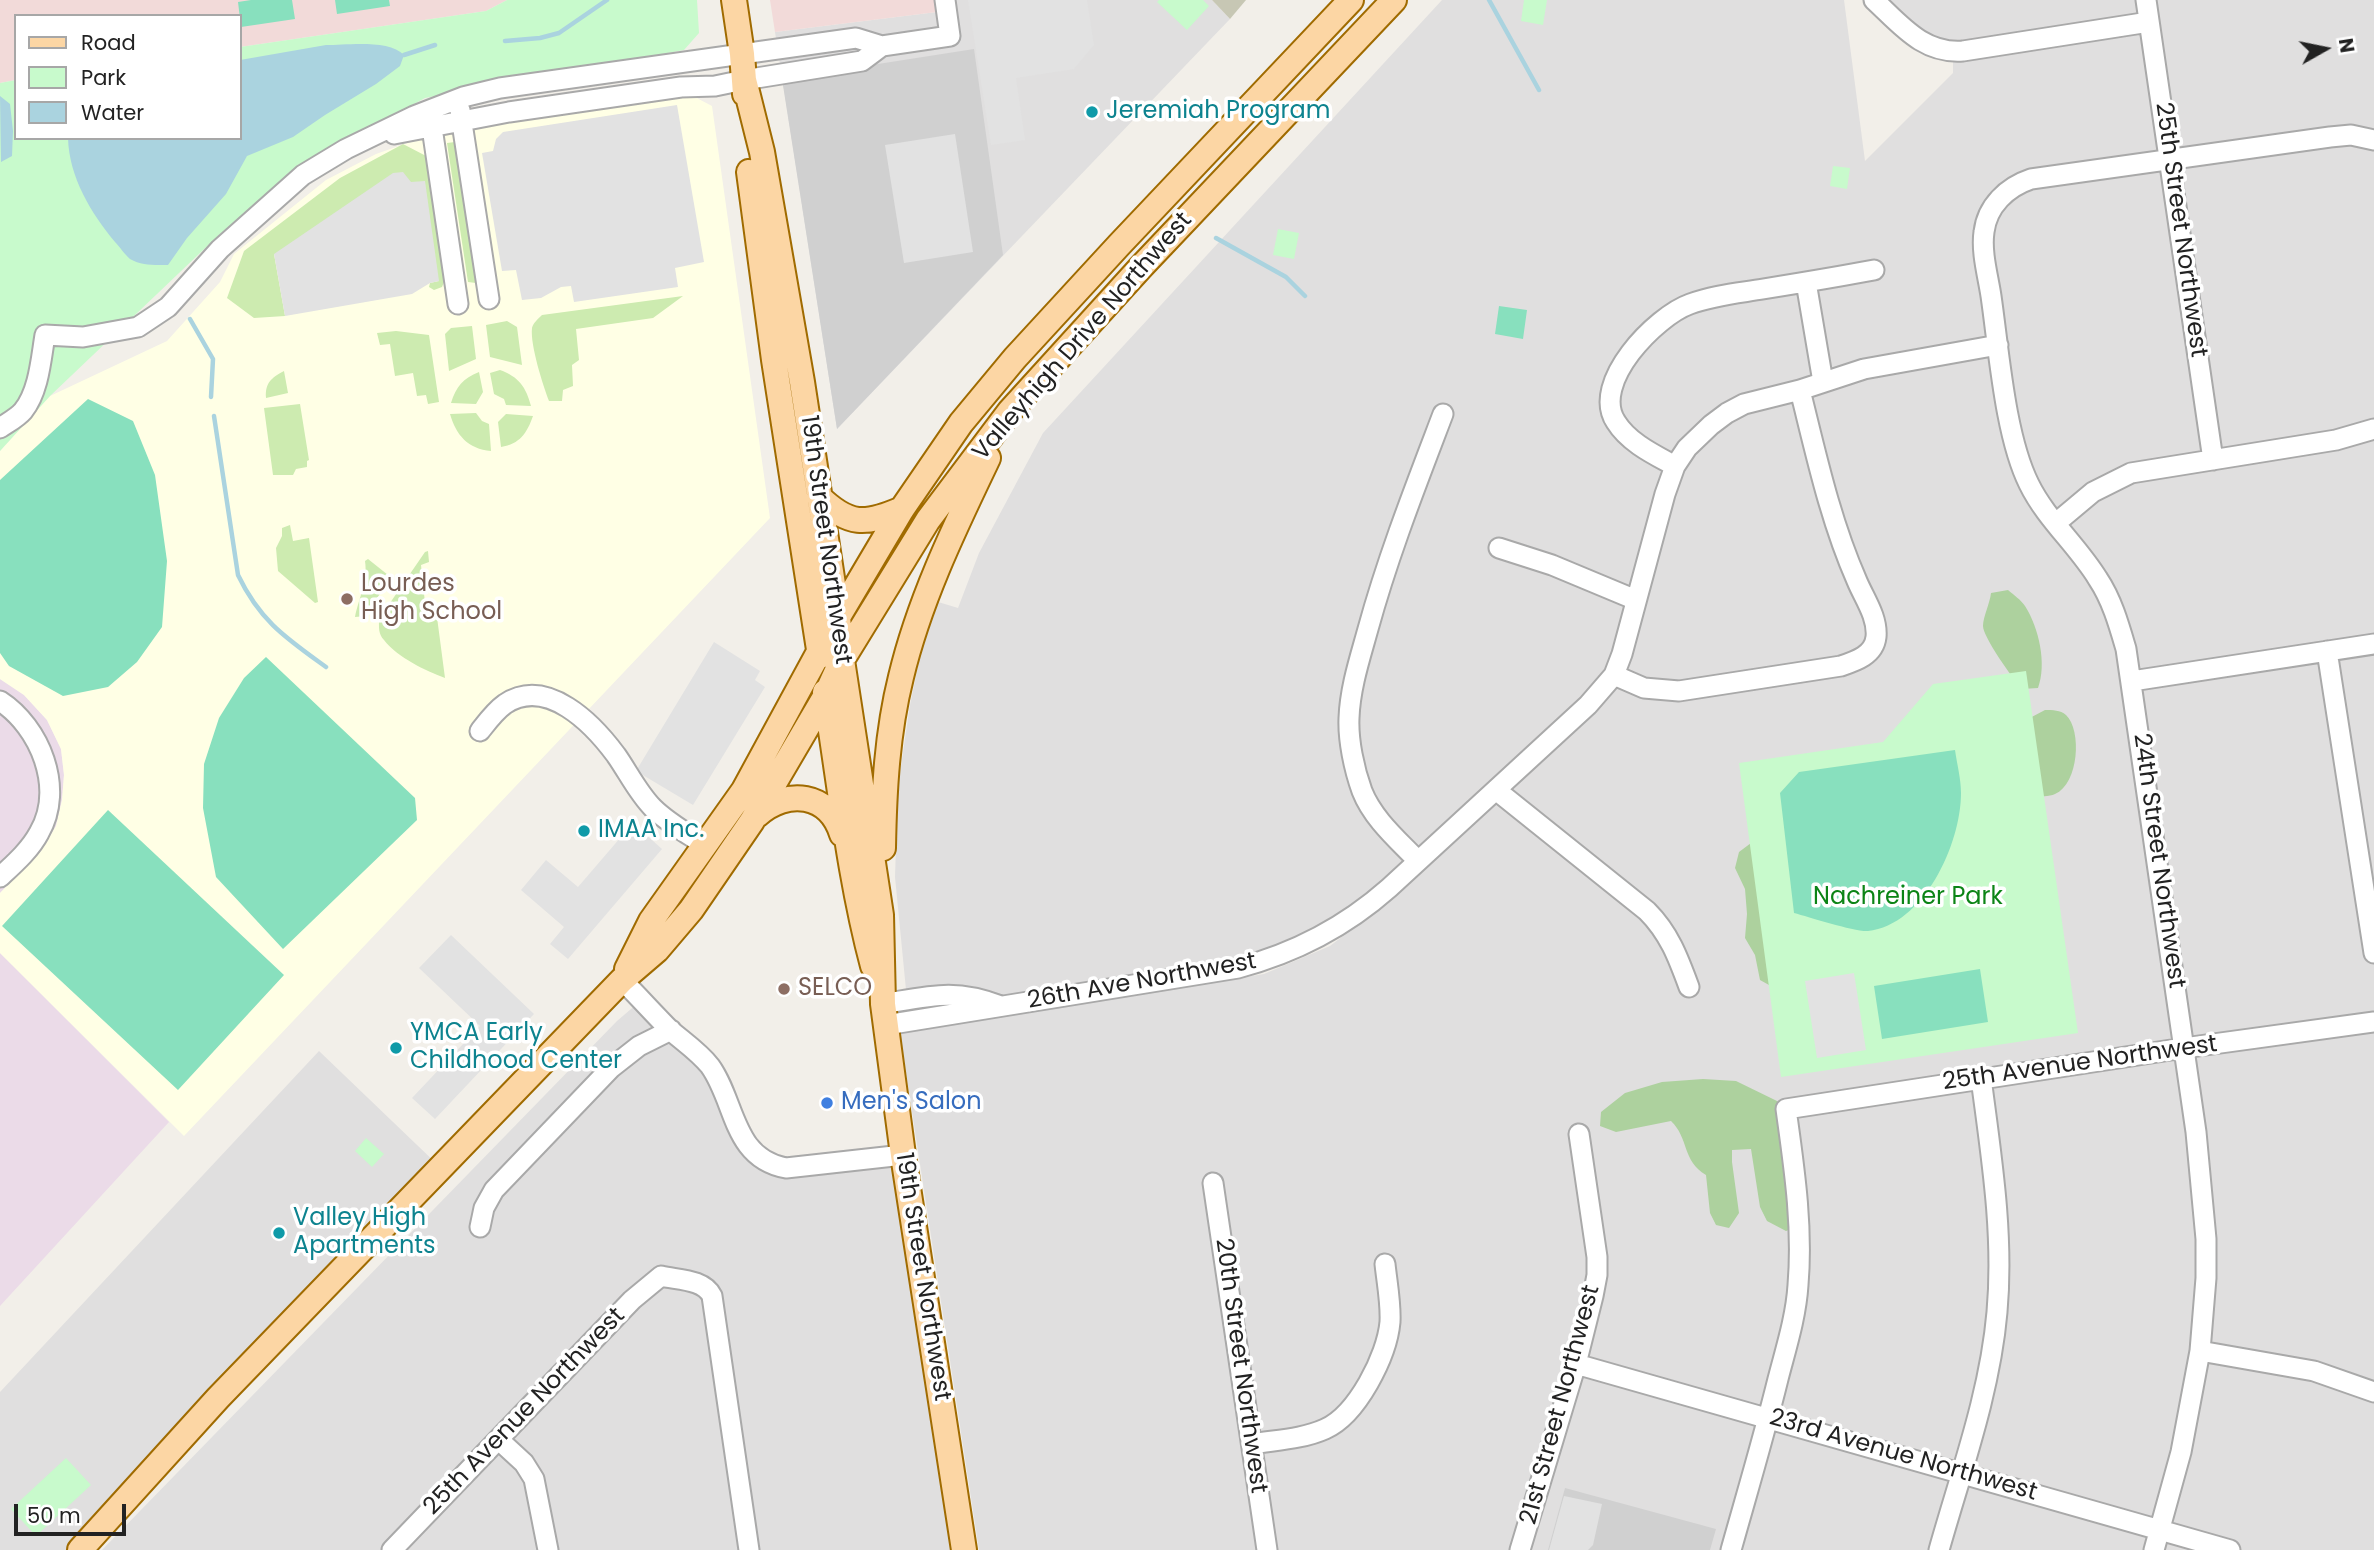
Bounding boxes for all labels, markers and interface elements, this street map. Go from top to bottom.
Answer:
legend [14,14,242,140]
north arrow [2290,14,2360,84]
text: Road [81,28,136,57]
text: N [2332,36,2361,55]
text: Park [81,63,126,92]
text: Water [81,98,144,127]
place label: Jeremiah Program [1106,98,1330,126]
street label: 25th Street Northwest [2148,101,2212,359]
marker: Jeremiah Program [1084,104,1100,120]
street label: Valleyhigh Drive Northwest [967,207,1199,467]
street label: 19th Street Northwest [793,414,857,666]
place label: Lourdes High School [361,571,502,627]
marker: Lourdes High School [339,591,355,607]
street label: 24th Street Northwest [2126,732,2190,990]
place label: IMAA Inc. [598,817,704,845]
marker: IMAA Inc. [576,823,592,839]
park label: Nachreiner Park [1813,884,2003,912]
street label: 26th Ave Northwest [1025,948,1259,1016]
place label: SELCO [798,975,872,1003]
marker: SELCO [776,981,792,997]
place label: YMCA Early Childhood Center [410,1020,622,1076]
street label: 25th Avenue Northwest [1941,1030,2219,1098]
marker: YMCA Early Childhood Center [388,1040,404,1056]
place label: Men's Salon [841,1089,982,1117]
marker: Men's Salon [819,1095,835,1111]
street label: 19th Street Northwest [888,1151,956,1403]
place label: Valley High Apartments [293,1205,436,1261]
marker: Valley High Apartments [271,1225,287,1241]
street label: 20th Street Northwest [1208,1237,1272,1495]
street label: 21st Street Northwest [1515,1282,1607,1528]
street label: 25th Avenue Northwest [418,1302,632,1522]
street label: 23rd Avenue Northwest [1766,1404,2040,1508]
scale bar [18,1490,130,1534]
text: 50 m [27,1501,81,1530]

